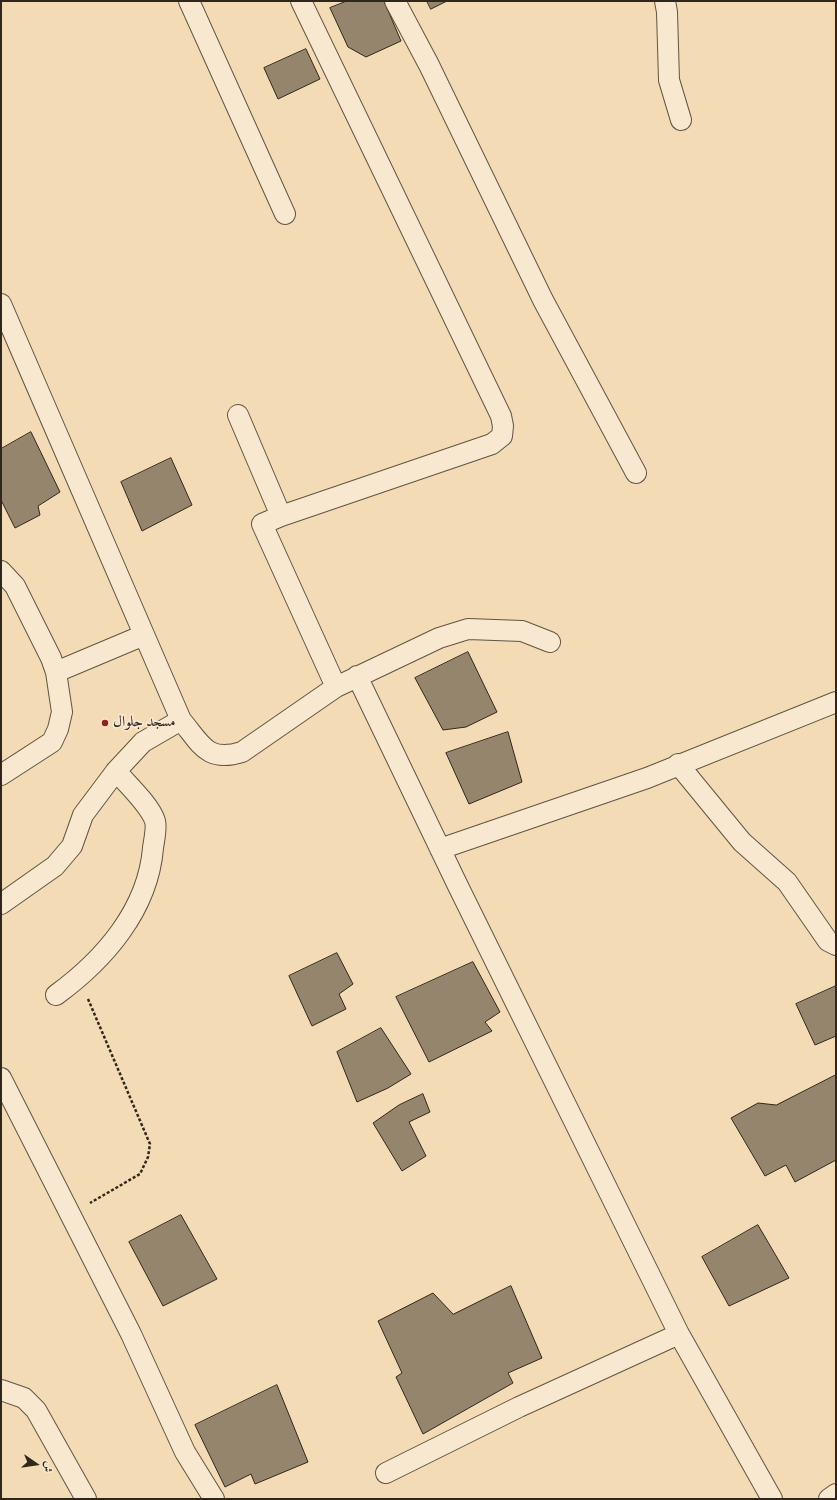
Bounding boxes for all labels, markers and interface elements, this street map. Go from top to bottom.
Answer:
place label: مسجد جلوال [113,714,176,732]
marker: مسجد جلوال [100,718,110,728]
north arrow [16,1444,56,1484]
text: ش [40,1460,56,1474]

